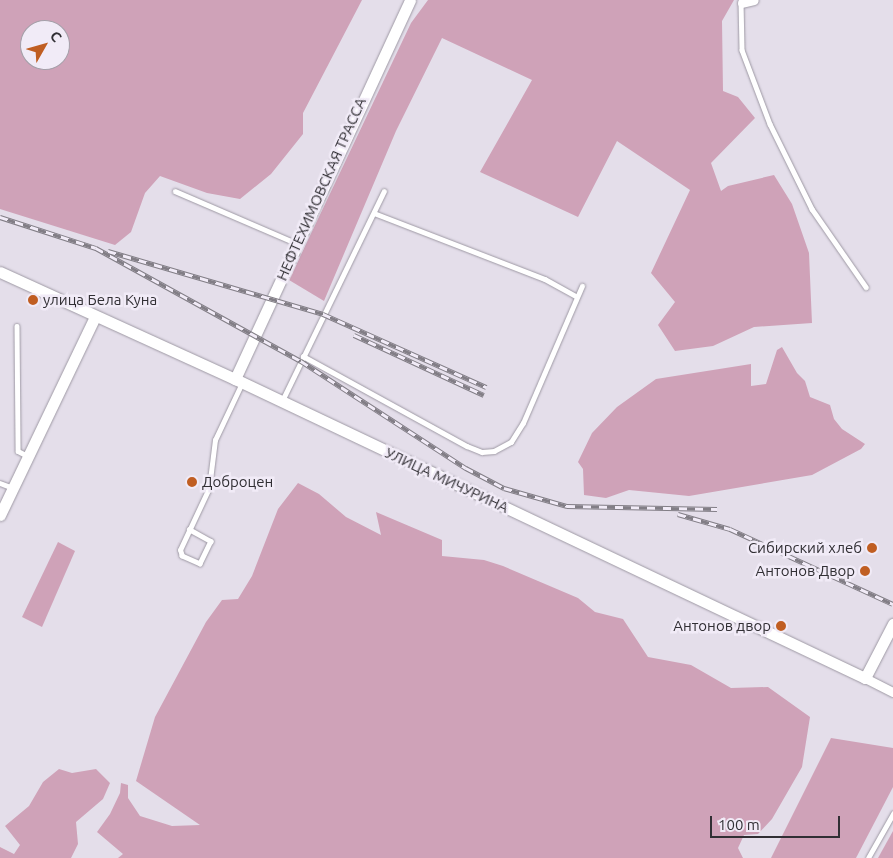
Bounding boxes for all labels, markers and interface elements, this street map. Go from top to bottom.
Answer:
north arrow [20,20,70,70]
text: С [47,28,65,45]
street label: НЕФТЕХИМОВСКАЯ ТРАССА [272,95,370,283]
place label: улица Бела Куна [43,291,157,309]
marker: улица Бела Куна [27,294,39,306]
street label: УЛИЦА МИЧУРИНА [382,443,512,517]
place label: Доброцен [202,473,273,491]
marker: Доброцен [186,476,198,488]
place label: Сибирский хлеб [748,539,862,557]
marker: Сибирский хлеб [866,542,878,554]
place label: Антонов Двор [756,562,855,580]
marker: Антонов Двор [859,565,871,577]
place label: Антонов двор [673,617,771,635]
marker: Антонов двор [775,620,787,632]
scale bar [713,806,843,838]
text: 100 m [718,816,760,833]

